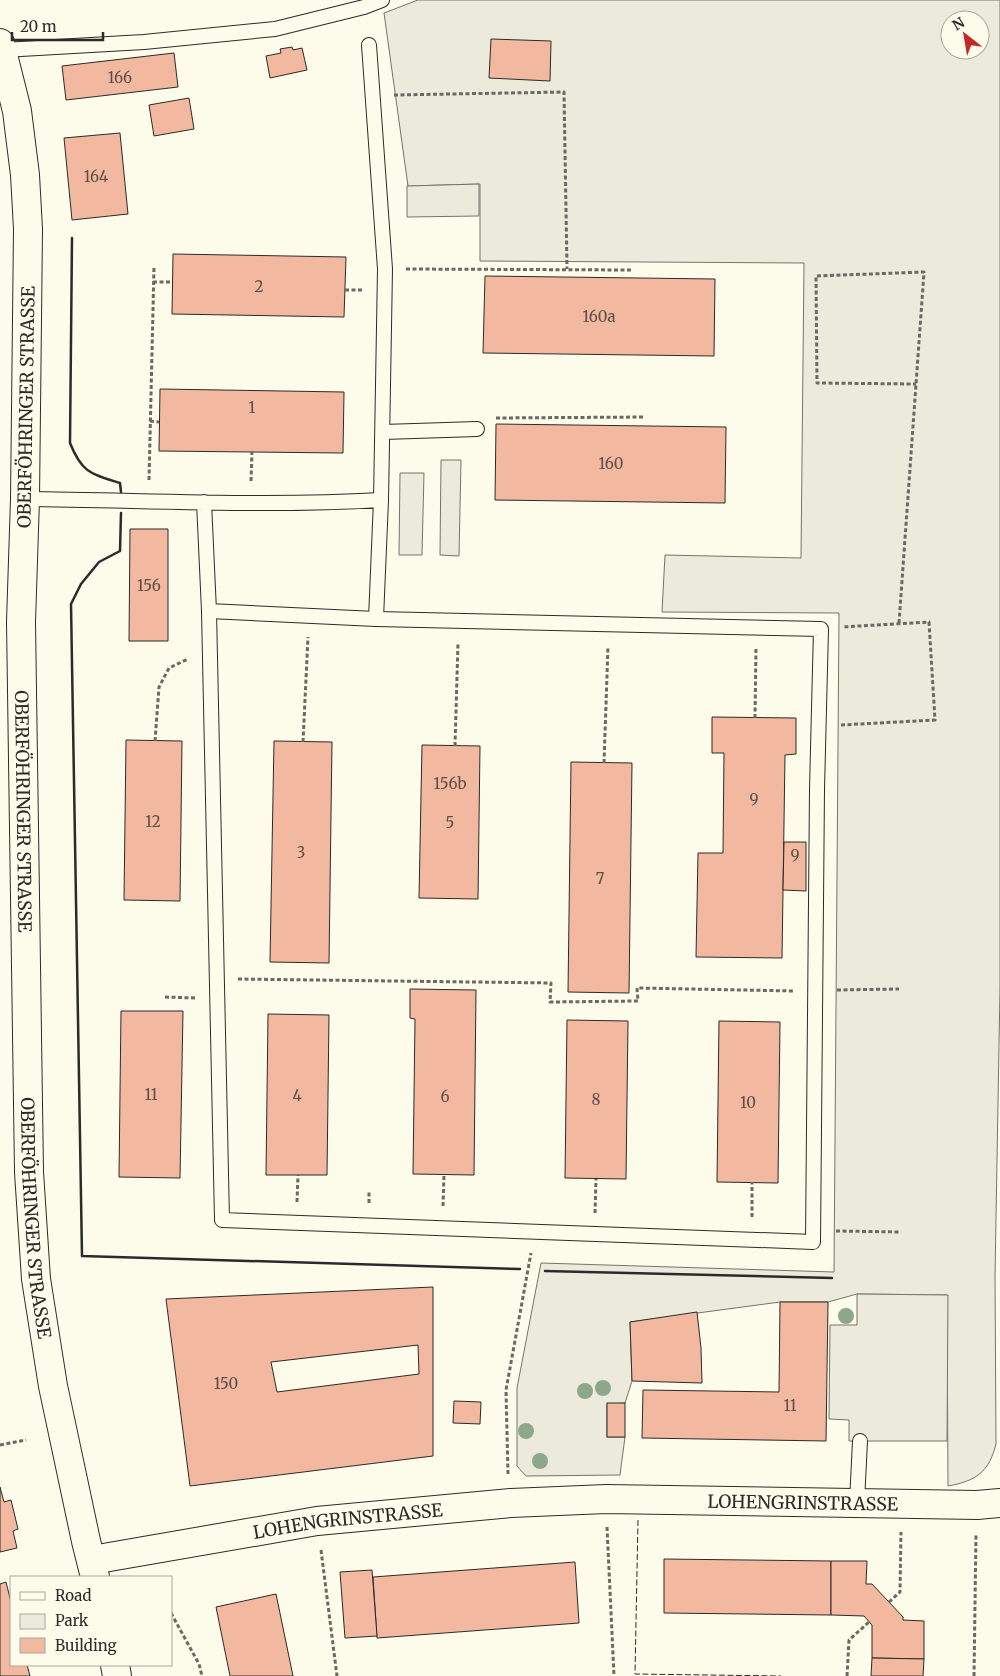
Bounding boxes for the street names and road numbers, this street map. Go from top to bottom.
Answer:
street label: OBERFÖHRINGER STRASSE [12,285,40,528]
street label: OBERFÖHRINGER STRASSE [10,690,37,933]
street label: OBERFÖHRINGER STRASSE [16,1097,57,1341]
street label: LOHENGRINSTRASSE [707,1489,899,1515]
street label: LOHENGRINSTRASSE [251,1498,444,1543]

